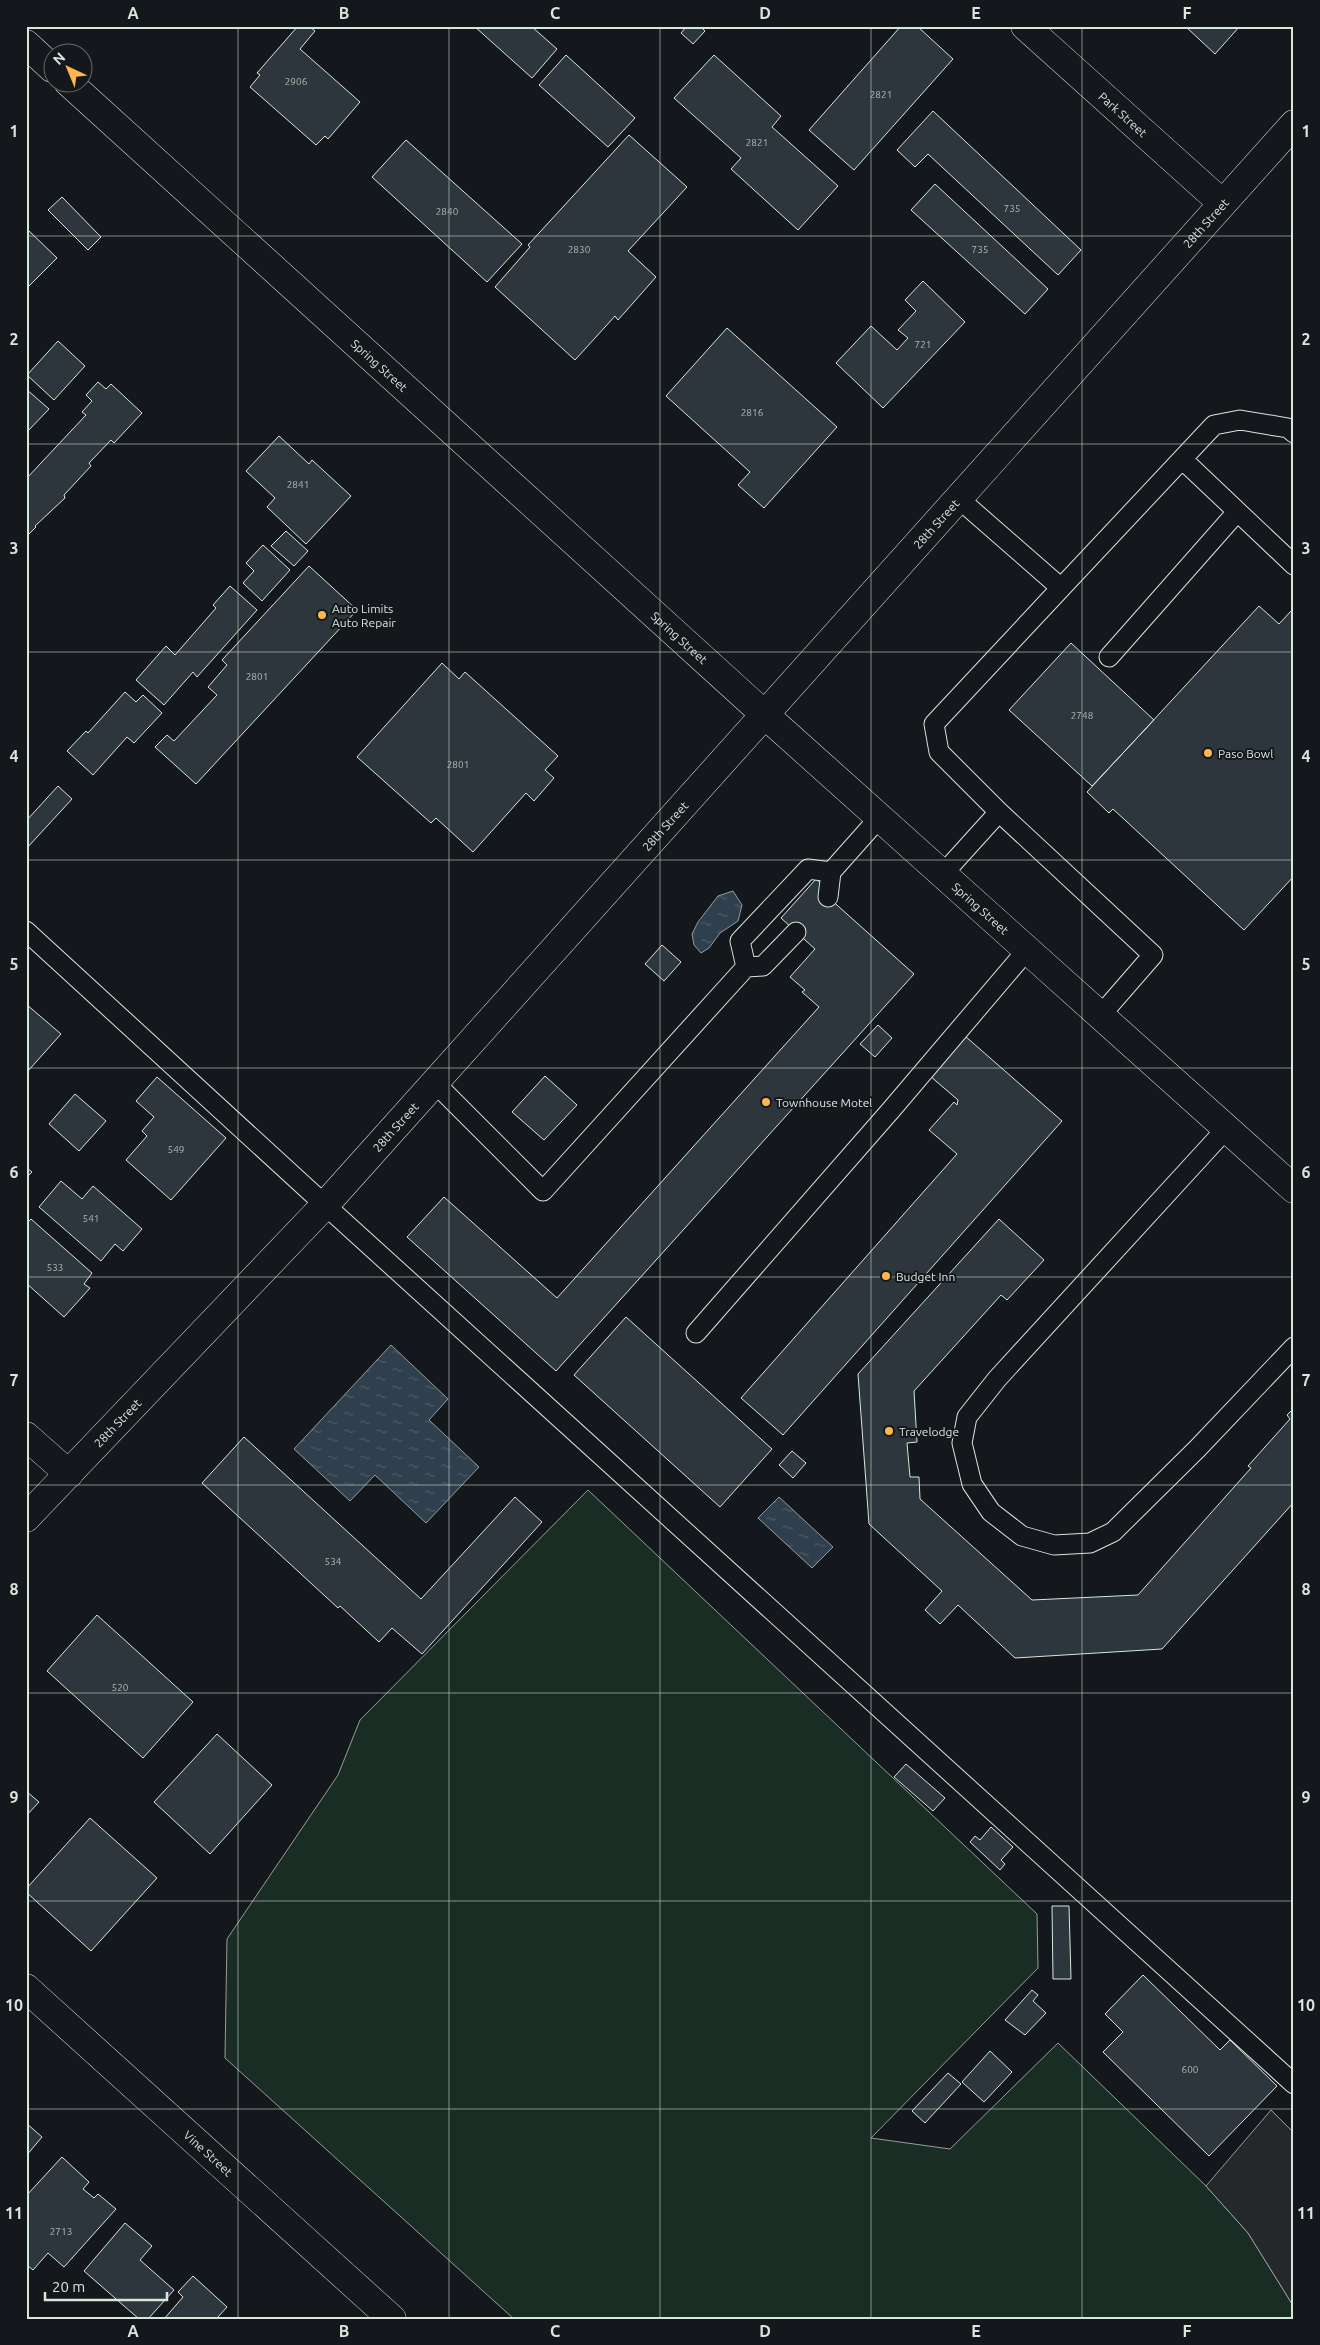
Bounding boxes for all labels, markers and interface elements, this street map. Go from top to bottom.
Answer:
text: A [127,4,139,22]
text: B [339,4,349,22]
text: C [550,4,560,22]
text: D [759,4,771,22]
text: E [971,4,981,22]
text: F [1183,4,1192,22]
north arrow [42,42,92,92]
text: N [50,49,68,68]
house number: 2906 [285,76,308,87]
house number: 2821 [870,89,892,100]
street label: Park Street [1096,89,1150,139]
text: 1 [9,122,19,140]
text: 1 [1301,122,1311,140]
house number: 2821 [746,137,768,148]
street label: 28th Street [1180,195,1231,250]
house number: 735 [1004,203,1020,214]
house number: 2840 [436,206,459,217]
house number: 2830 [568,244,591,255]
house number: 735 [972,244,988,255]
text: 2 [9,330,19,348]
text: 2 [1301,330,1311,348]
street label: Spring Street [349,336,410,394]
house number: 721 [915,339,931,350]
house number: 2816 [741,407,764,418]
house number: 2841 [287,479,309,490]
street label: 28th Street [910,496,961,551]
text: 3 [9,539,19,557]
text: 3 [1301,539,1311,557]
place label: Auto Limits Auto Repair [332,602,396,629]
marker: Auto Limits Auto Repair [316,609,328,621]
street label: Spring Street [649,609,710,666]
house number: 2801 [246,671,268,682]
house number: 2748 [1071,710,1094,721]
text: 4 [9,747,19,765]
marker: Paso Bowl [1202,747,1214,759]
place label: Paso Bowl [1218,747,1273,760]
text: 4 [1301,747,1311,765]
house number: 2801 [447,759,469,770]
street label: 28th Street [639,798,690,853]
street label: Spring Street [950,880,1012,937]
text: 5 [9,955,19,973]
text: 5 [1301,955,1311,973]
marker: Townhouse Motel [760,1096,772,1108]
place label: Townhouse Motel [776,1096,872,1109]
street label: 28th Street [370,1099,421,1154]
house number: 549 [168,1144,184,1155]
text: 6 [9,1163,19,1181]
text: 6 [1301,1163,1311,1181]
house number: 541 [83,1213,99,1224]
house number: 533 [47,1262,63,1273]
marker: Budget Inn [880,1270,892,1282]
place label: Budget Inn [896,1270,955,1283]
text: 7 [9,1371,19,1389]
text: 7 [1301,1371,1311,1389]
street label: 28th Street [91,1396,143,1449]
marker: Travelodge [883,1425,895,1437]
place label: Travelodge [899,1425,959,1438]
house number: 534 [325,1556,342,1567]
text: 8 [9,1580,19,1598]
text: 8 [1301,1580,1311,1598]
house number: 520 [112,1682,129,1693]
text: 9 [9,1788,19,1806]
text: 9 [1301,1788,1311,1806]
text: 10 [5,1996,23,2014]
text: 10 [1297,1996,1315,2014]
house number: 600 [1182,2064,1199,2075]
street label: Vine Street [182,2128,236,2178]
text: 11 [5,2204,23,2222]
text: 11 [1297,2204,1315,2222]
house number: 2713 [50,2226,72,2237]
scale bar [45,2270,168,2302]
text: 20 m [52,2278,85,2295]
text: A [127,2322,139,2340]
text: B [339,2322,349,2340]
text: C [550,2322,560,2340]
text: D [759,2322,771,2340]
text: E [971,2322,981,2340]
text: F [1183,2322,1192,2340]

